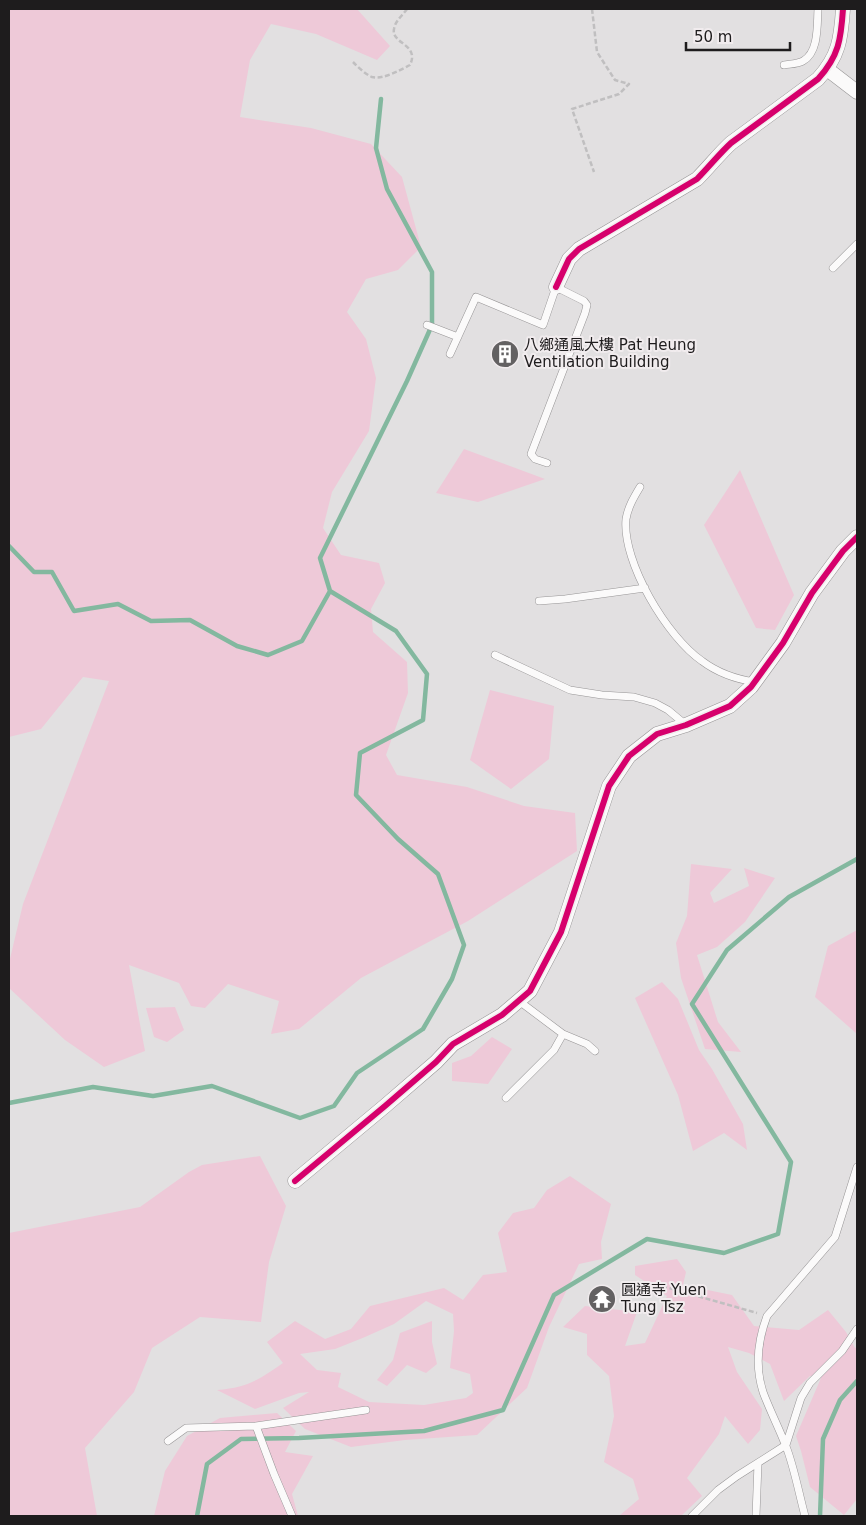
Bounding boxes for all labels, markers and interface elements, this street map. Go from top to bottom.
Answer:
scale bar [686,20,790,52]
text: 50 m [694,28,732,46]
place label: 八鄉通風大樓 Pat Heung Ventilation Building [524,336,696,371]
building icon: 八鄉通風大樓 Pat Heung Ventilation Building [490,339,520,369]
place label: 圓通寺 Yuen Tung Tsz [620,1281,706,1316]
temple icon: 圓通寺 Yuen Tung Tsz [587,1284,617,1314]

